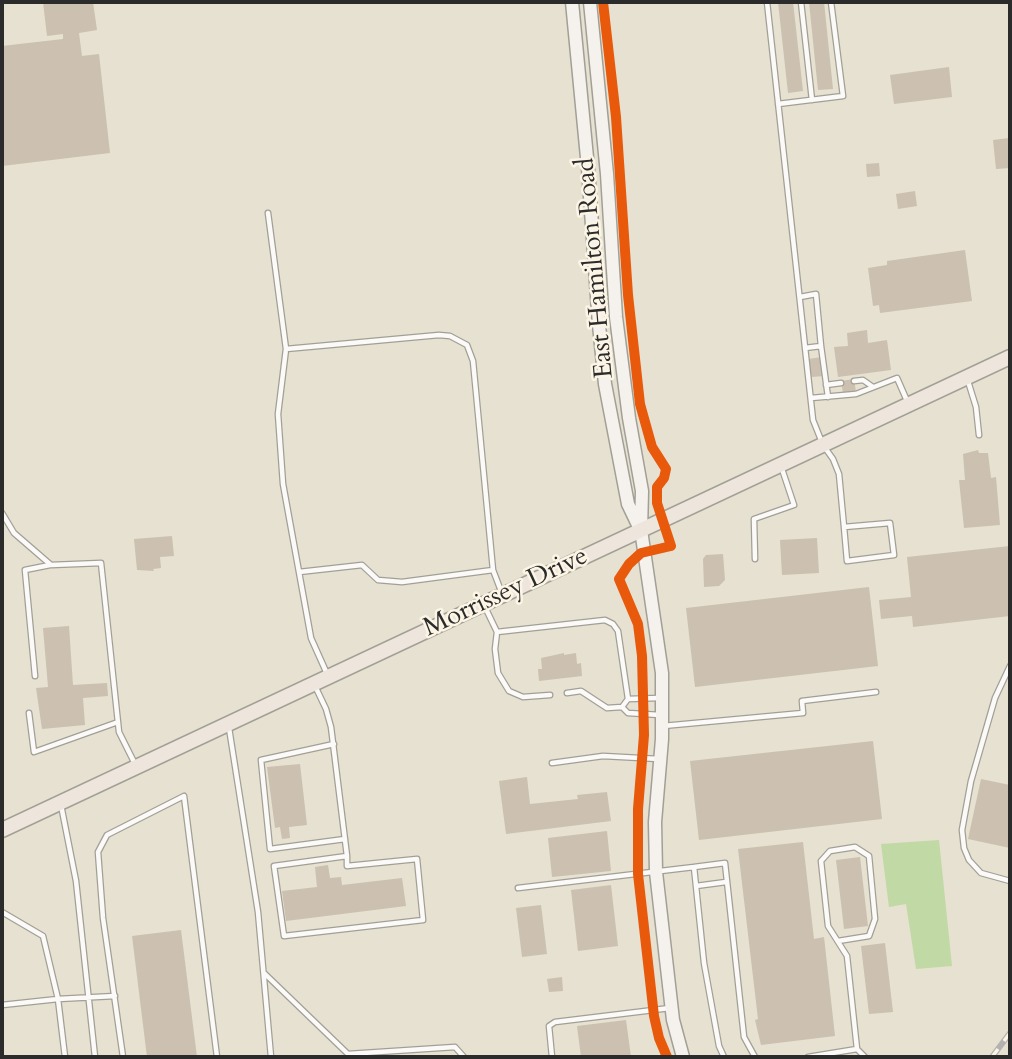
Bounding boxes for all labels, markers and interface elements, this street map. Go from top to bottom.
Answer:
street label: East Hamilton Road [571,156,621,380]
street label: Morrissey Drive [419,541,593,645]

